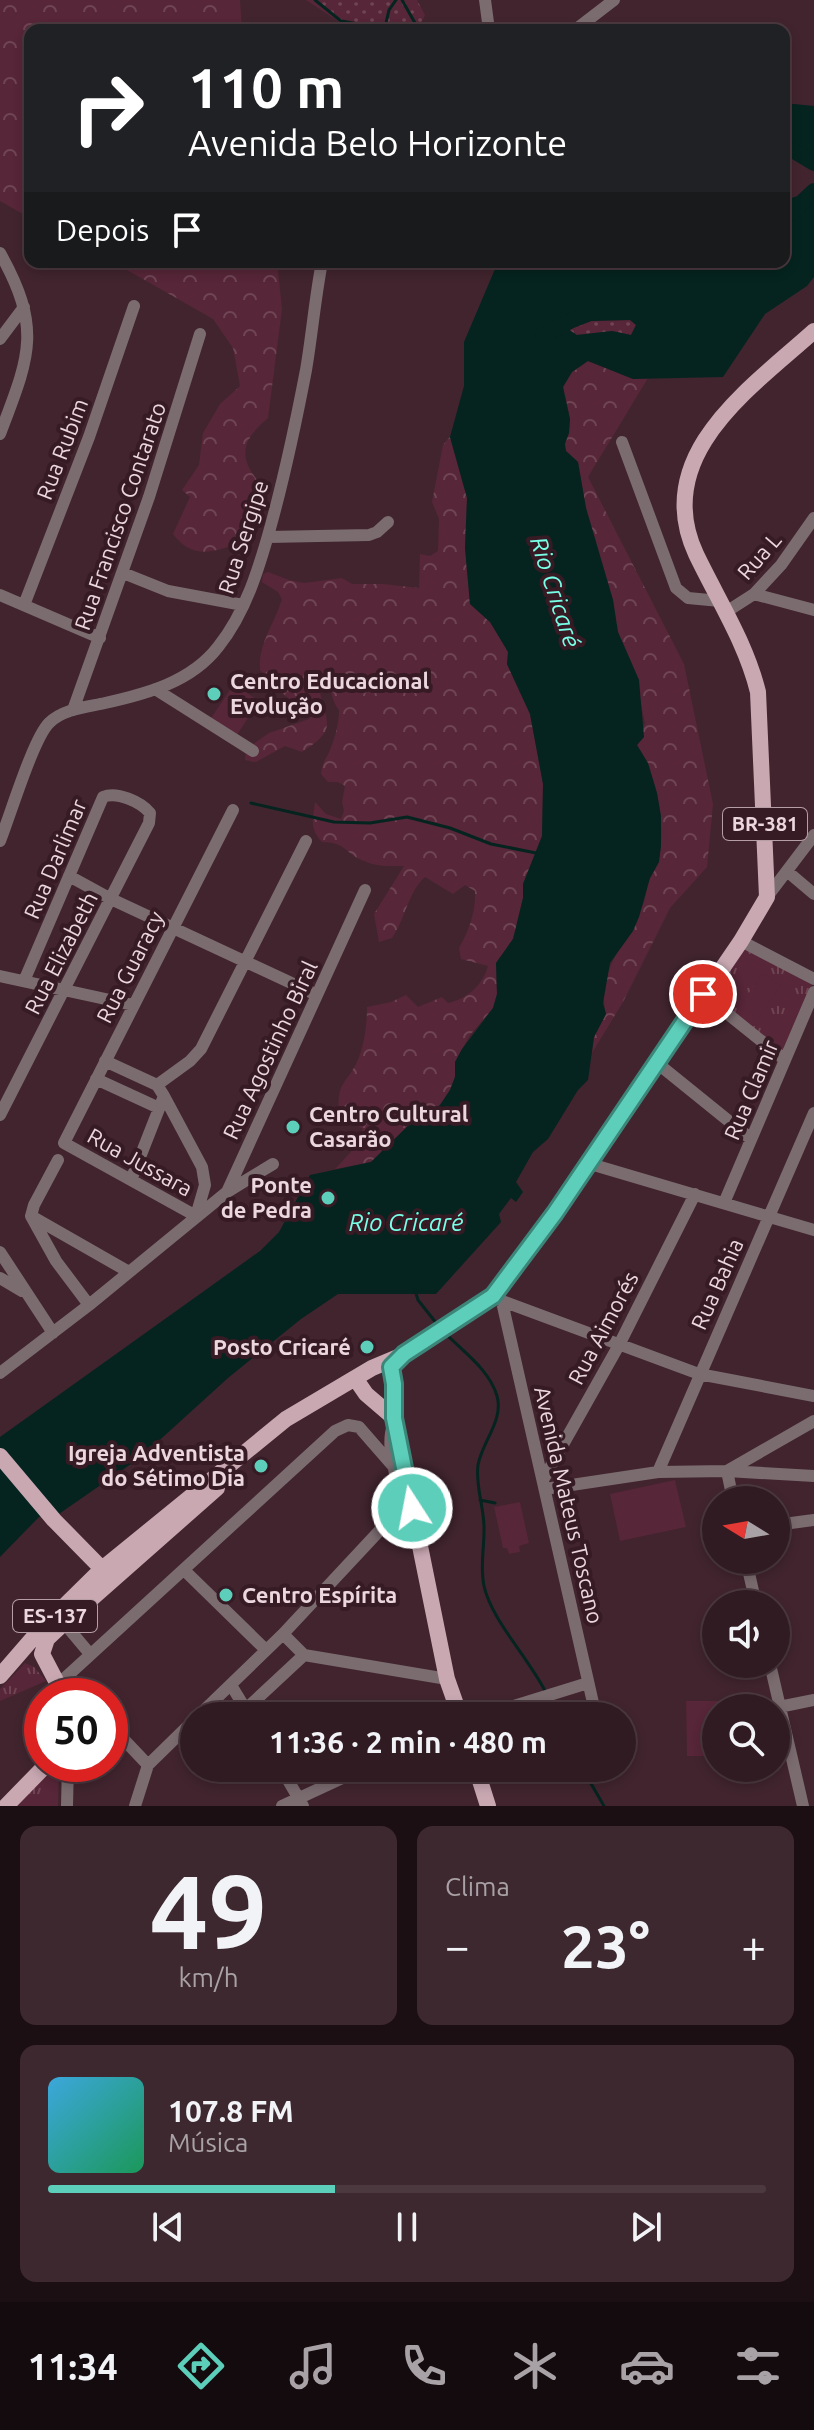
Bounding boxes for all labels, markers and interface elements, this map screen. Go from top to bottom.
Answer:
icon: right [56,56,160,160]
text: 110 m [188,56,344,119]
text: Avenida Belo Horizonte [188,122,567,163]
icon: arrive [165,208,209,252]
text: Depois [56,213,149,247]
street label: Rua Rubim [31,395,92,503]
street label: Rua Francisco Contarato [69,399,170,633]
street label: Rua Sergipe [212,477,273,597]
street label: Rua L [732,527,786,584]
water label: Rio Cricaré [525,533,586,651]
place label: Centro Educacional Evolução [230,668,429,719]
marker: Centro Educacional Evolução [205,685,223,703]
street label: Rua Darlimar [18,795,91,922]
road number: BR-381 [723,808,807,840]
street label: Rua Elizabeth [19,888,102,1018]
street label: Rua Guaracy [91,907,169,1027]
street label: Rua Agostinho Biral [217,957,322,1143]
pin [669,960,737,1028]
icon: arrive [681,972,725,1016]
street label: Rua Clamir [718,1036,783,1143]
place label: Centro Cultural Casarão [309,1101,469,1151]
marker: Centro Cultural Casarão [284,1118,302,1136]
street label: Rua Jussara [83,1123,197,1201]
place label: Ponte de Pedra [221,1172,312,1222]
marker: Ponte de Pedra [319,1189,337,1207]
water label: Rio Cricaré [349,1209,463,1236]
street label: Rua Bahia [685,1234,748,1333]
street label: Rua Aimorés [562,1267,643,1388]
place label: Posto Cricaré [213,1334,351,1359]
marker: Posto Cricaré [358,1338,376,1356]
street label: Avenida Mateus Toscano [530,1384,609,1626]
place label: Igreja Adventista do Sétimo Dia [68,1440,245,1490]
marker: Igreja Adventista do Sétimo Dia [252,1457,270,1475]
position arrow [370,1466,454,1550]
north arrow [702,1486,790,1574]
map controls [702,1486,790,1782]
place label: Centro Espírita [242,1582,397,1607]
marker: Centro Espírita [217,1586,235,1604]
button: sound [702,1590,790,1678]
road number: ES-137 [13,1600,97,1632]
speed limit sign: 50 [24,1678,128,1782]
button: search [702,1694,790,1782]
text: 11:36 · 2 min · 480 m [269,1725,547,1759]
text: 49 [150,1852,267,1969]
text: Clima [445,1872,510,1901]
text: 23° [561,1912,650,1979]
text: − [445,1921,470,1970]
text: + [741,1921,766,1970]
text: km/h [178,1963,239,1992]
text: 107.8 FM [168,2094,294,2128]
text: Música [168,2128,248,2157]
icon: previous [146,2205,190,2249]
icon: pause [385,2205,429,2249]
icon: next [624,2205,668,2249]
icon: directions [173,2338,229,2394]
icon: music [285,2338,341,2394]
icon: phone [396,2338,452,2394]
icon: climate [507,2338,563,2394]
icon: car [619,2338,675,2394]
icon: filters [730,2338,786,2394]
text: 11:34 [28,2346,118,2387]

